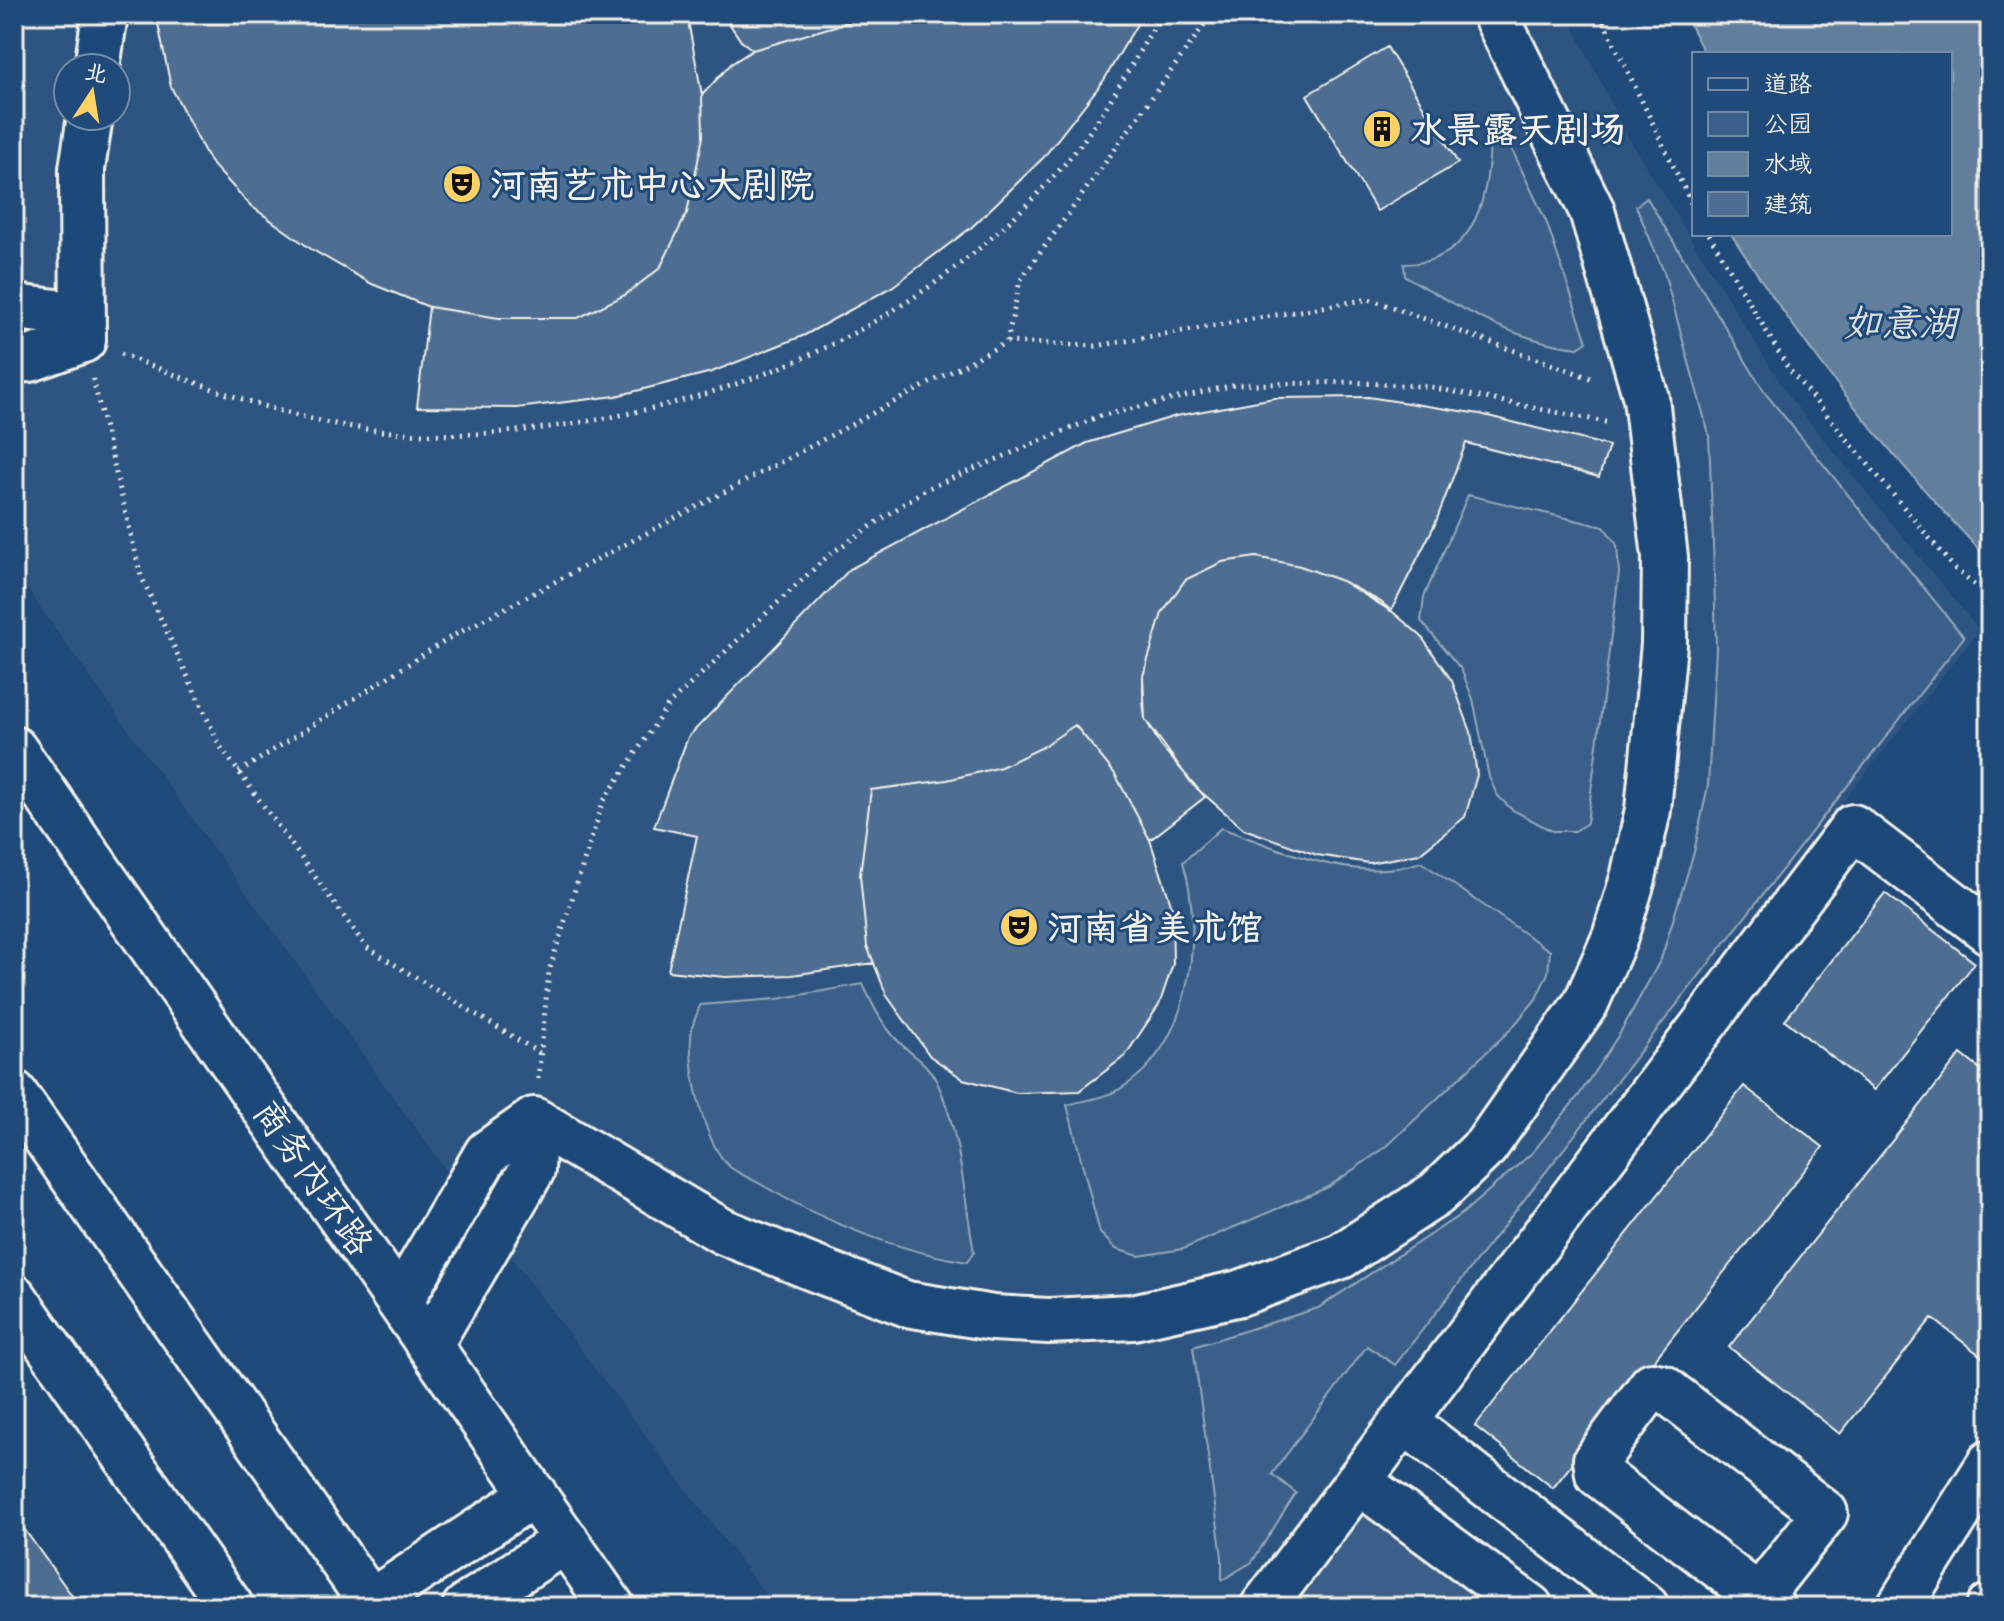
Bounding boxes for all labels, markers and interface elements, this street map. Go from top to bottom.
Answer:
north arrow [52,52,132,132]
legend [1692,52,1952,236]
text: 北 [81,57,110,93]
text: 道路 [1764,69,1812,104]
place label: 水景露天剧场 [1410,107,1626,160]
building icon: 水景露天剧场 [1361,108,1403,150]
text: 公园 [1764,109,1812,144]
text: 水域 [1764,149,1812,184]
place label: 河南艺术中心大剧院 [490,162,814,215]
theatre icon: 河南艺术中心大剧院 [441,163,483,205]
text: 建筑 [1764,189,1812,224]
water label: 如意湖 [1843,299,1961,355]
place label: 河南省美术馆 [1047,905,1263,958]
theatre icon: 河南省美术馆 [998,906,1040,948]
street label: 商务内环路 [237,1091,384,1269]

